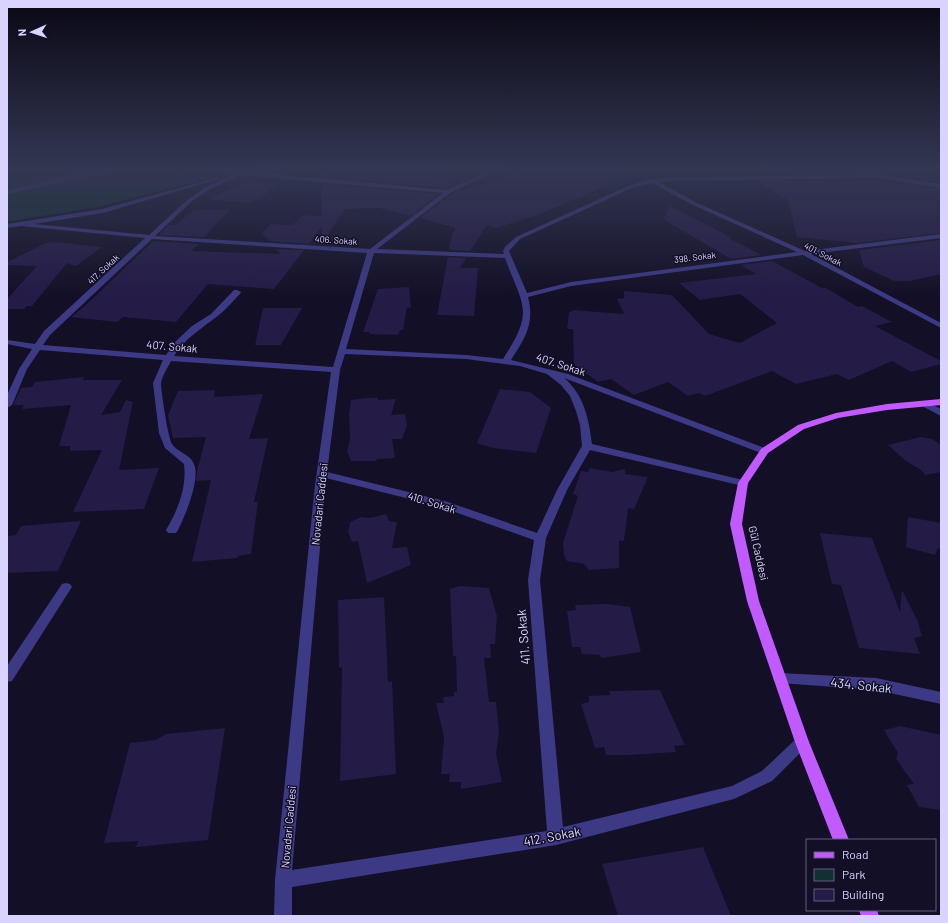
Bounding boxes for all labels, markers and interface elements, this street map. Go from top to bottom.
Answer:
north arrow [12,12,52,52]
text: N [15,29,28,37]
street label: 406. Sokak [314,233,358,247]
street label: 401. Sokak [802,240,844,268]
street label: 398. Sokak [673,249,717,265]
street label: 417. Sokak [85,251,121,286]
street label: 407. Sokak [146,337,199,355]
street label: 407. Sokak [535,350,588,378]
street label: Novadari Caddesi [308,462,330,546]
street label: 410. Sokak [407,489,458,516]
street label: Gül Caddesi [746,524,772,582]
street label: 411. Sokak [513,608,533,665]
street label: 434. Sokak [830,674,893,696]
street label: Novadari Caddesi [278,785,298,869]
street label: 412. Sokak [522,823,582,849]
legend [806,839,936,911]
text: Road [842,847,869,861]
text: Park [842,867,866,881]
text: Building [842,887,884,901]

